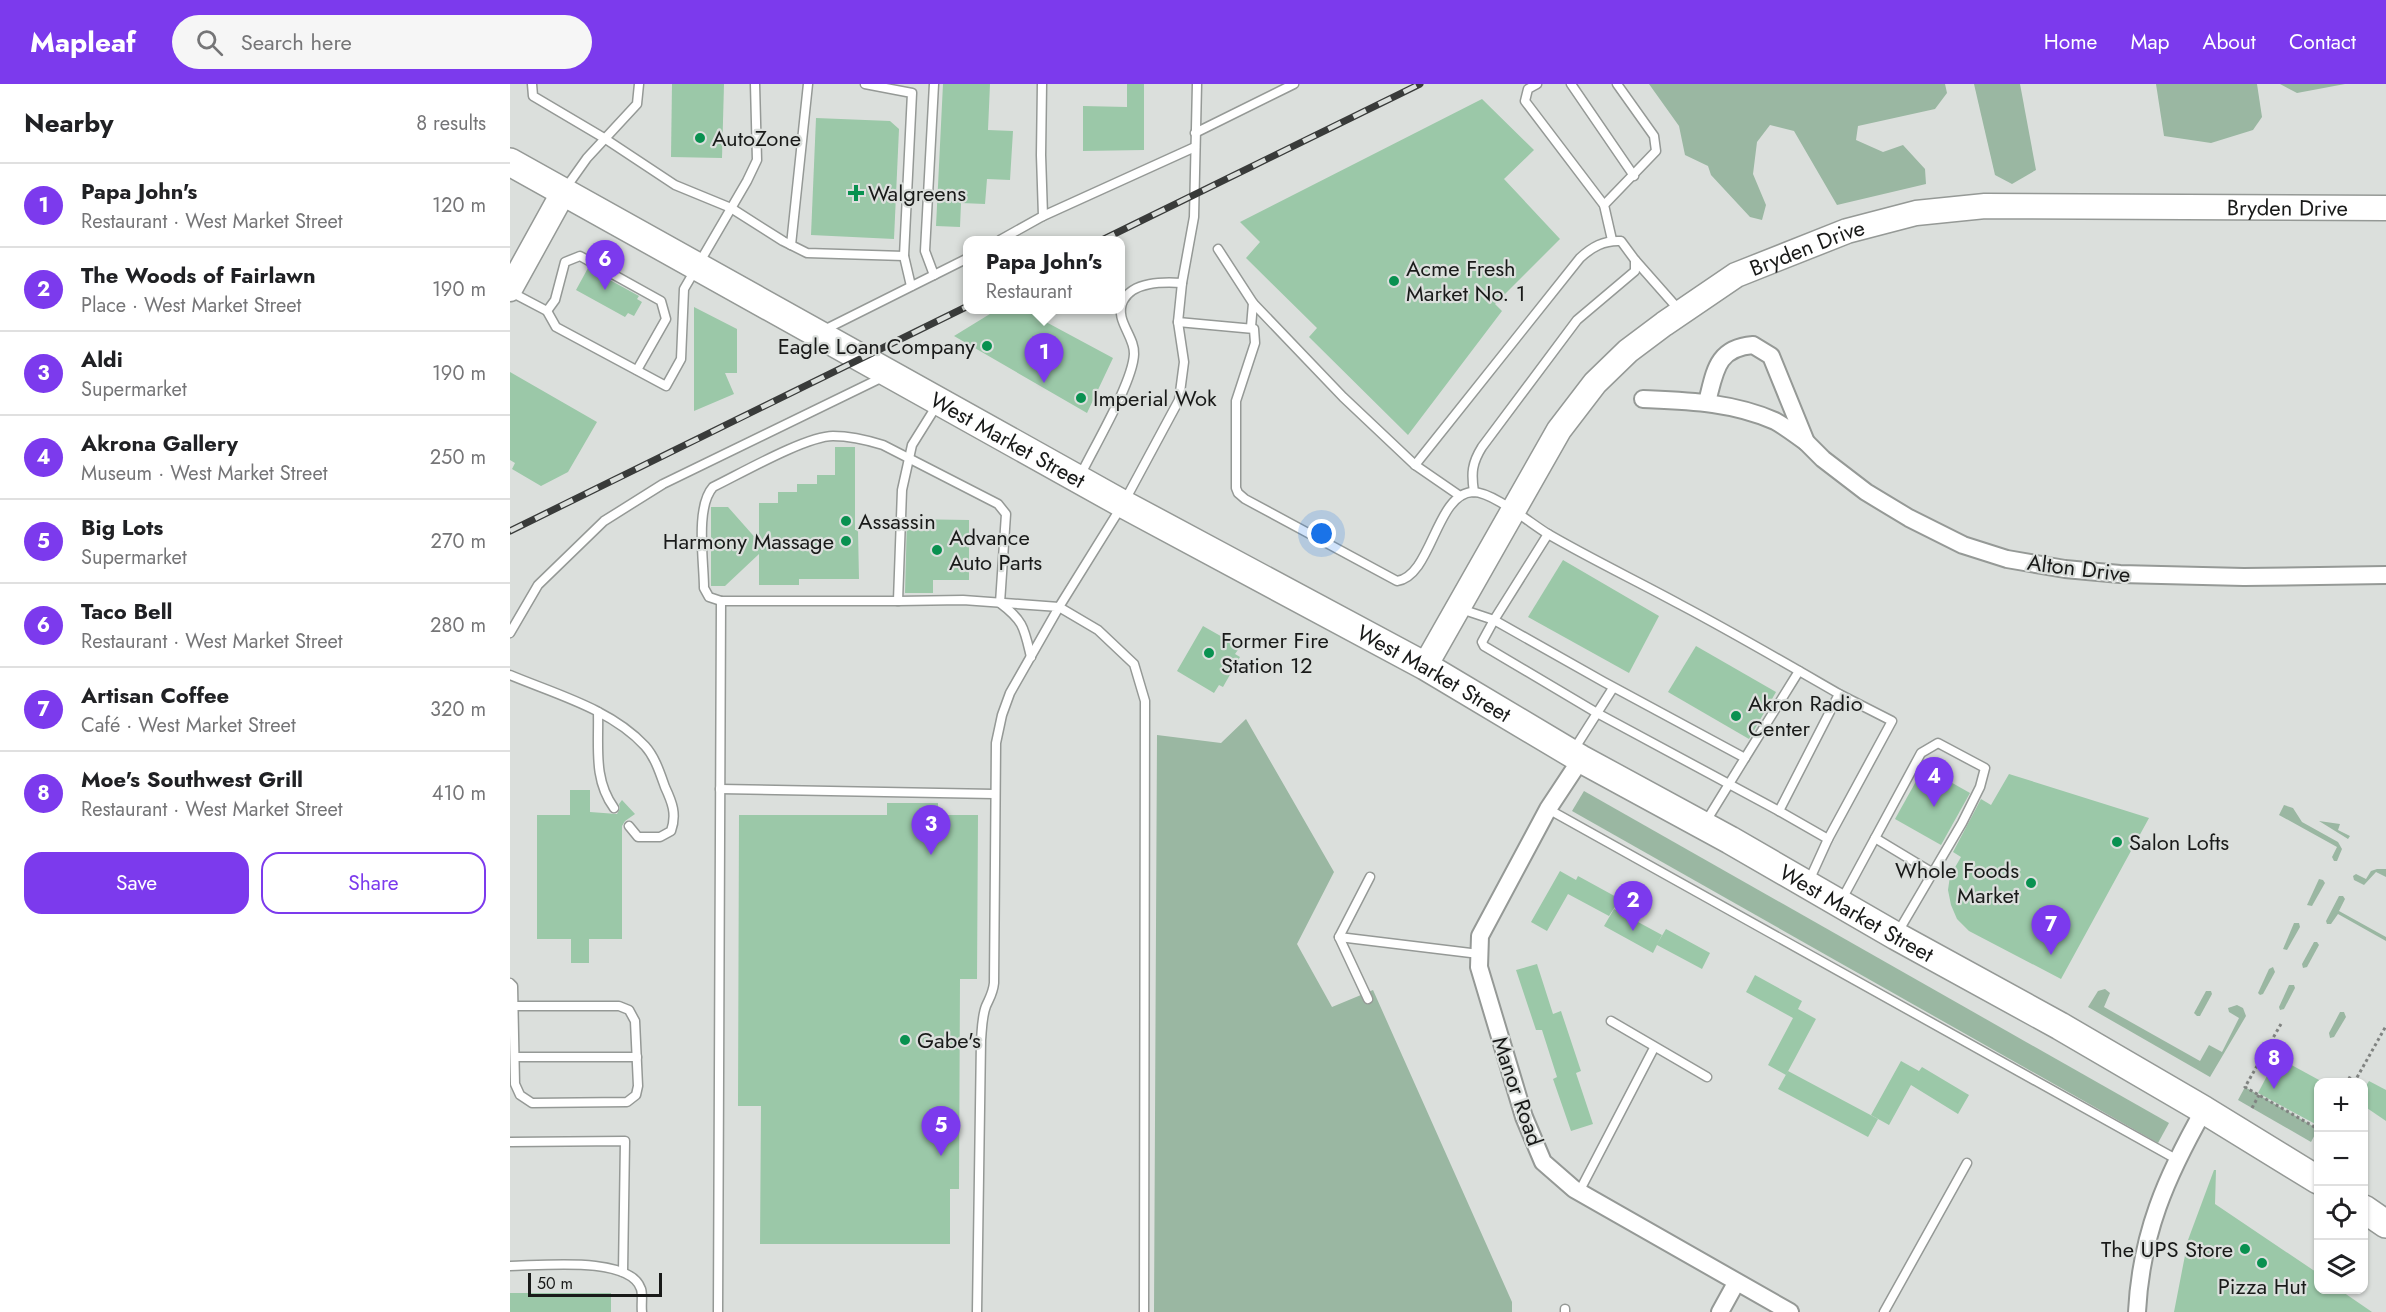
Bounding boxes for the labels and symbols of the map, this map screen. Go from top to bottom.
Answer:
place label: AutoZone [712,122,801,154]
marker: AutoZone [693,131,707,145]
place label: Walgreens [868,177,966,209]
marker: Walgreens [849,186,863,200]
street label: Bryden Drive [2227,191,2348,224]
street label: Bryden Drive [1745,211,1868,284]
pin: 6 [586,240,625,290]
place label: Acme Fresh Market No. 1 [1406,252,1526,309]
marker: Acme Fresh Market No. 1 [1387,274,1401,288]
place label: Eagle Loan Company [778,330,975,362]
pin: 1 [1024,334,1064,383]
marker: Eagle Loan Company [980,339,994,353]
place label: Imperial Wok [1093,382,1217,414]
street label: West Market Street [924,384,1092,496]
marker: Imperial Wok [1074,391,1088,405]
place label: Assassin [858,505,936,537]
marker: Assassin [839,514,853,528]
your location [1307,519,1336,548]
place label: Advance Auto Parts [949,521,1042,578]
place label: Harmony Massage [663,525,834,557]
marker: Harmony Massage [839,534,853,548]
marker: Advance Auto Parts [930,543,944,557]
street label: Alton Drive [2025,546,2133,590]
street label: West Market Street [1351,616,1518,730]
place label: Former Fire Station 12 [1221,624,1329,681]
marker: Former Fire Station 12 [1202,646,1216,660]
place label: Akron Radio Center [1748,687,1863,744]
marker: Akron Radio Center [1729,709,1743,723]
pin: 4 [1914,758,1954,807]
pin: 3 [912,806,950,855]
place label: Salon Lofts [2129,826,2229,858]
marker: Salon Lofts [2110,835,2124,849]
place label: Whole Foods Market [1895,854,2020,911]
street label: West Market Street [1774,856,1940,970]
marker: Whole Foods Market [2024,876,2038,890]
pin: 2 [1614,882,1652,931]
pin: 7 [2032,906,2070,955]
place label: Gabe's [917,1024,981,1056]
street label: Manor Road [1484,1032,1552,1150]
marker: Gabe's [898,1033,912,1047]
pin: 8 [2254,1040,2294,1089]
pin: 5 [922,1106,960,1156]
place label: The UPS Store [2101,1233,2233,1265]
marker: The UPS Store [2238,1242,2252,1256]
marker: Pizza Hut [2255,1256,2269,1270]
scale bar [528,1270,662,1298]
place label: Pizza Hut [2218,1270,2307,1302]

